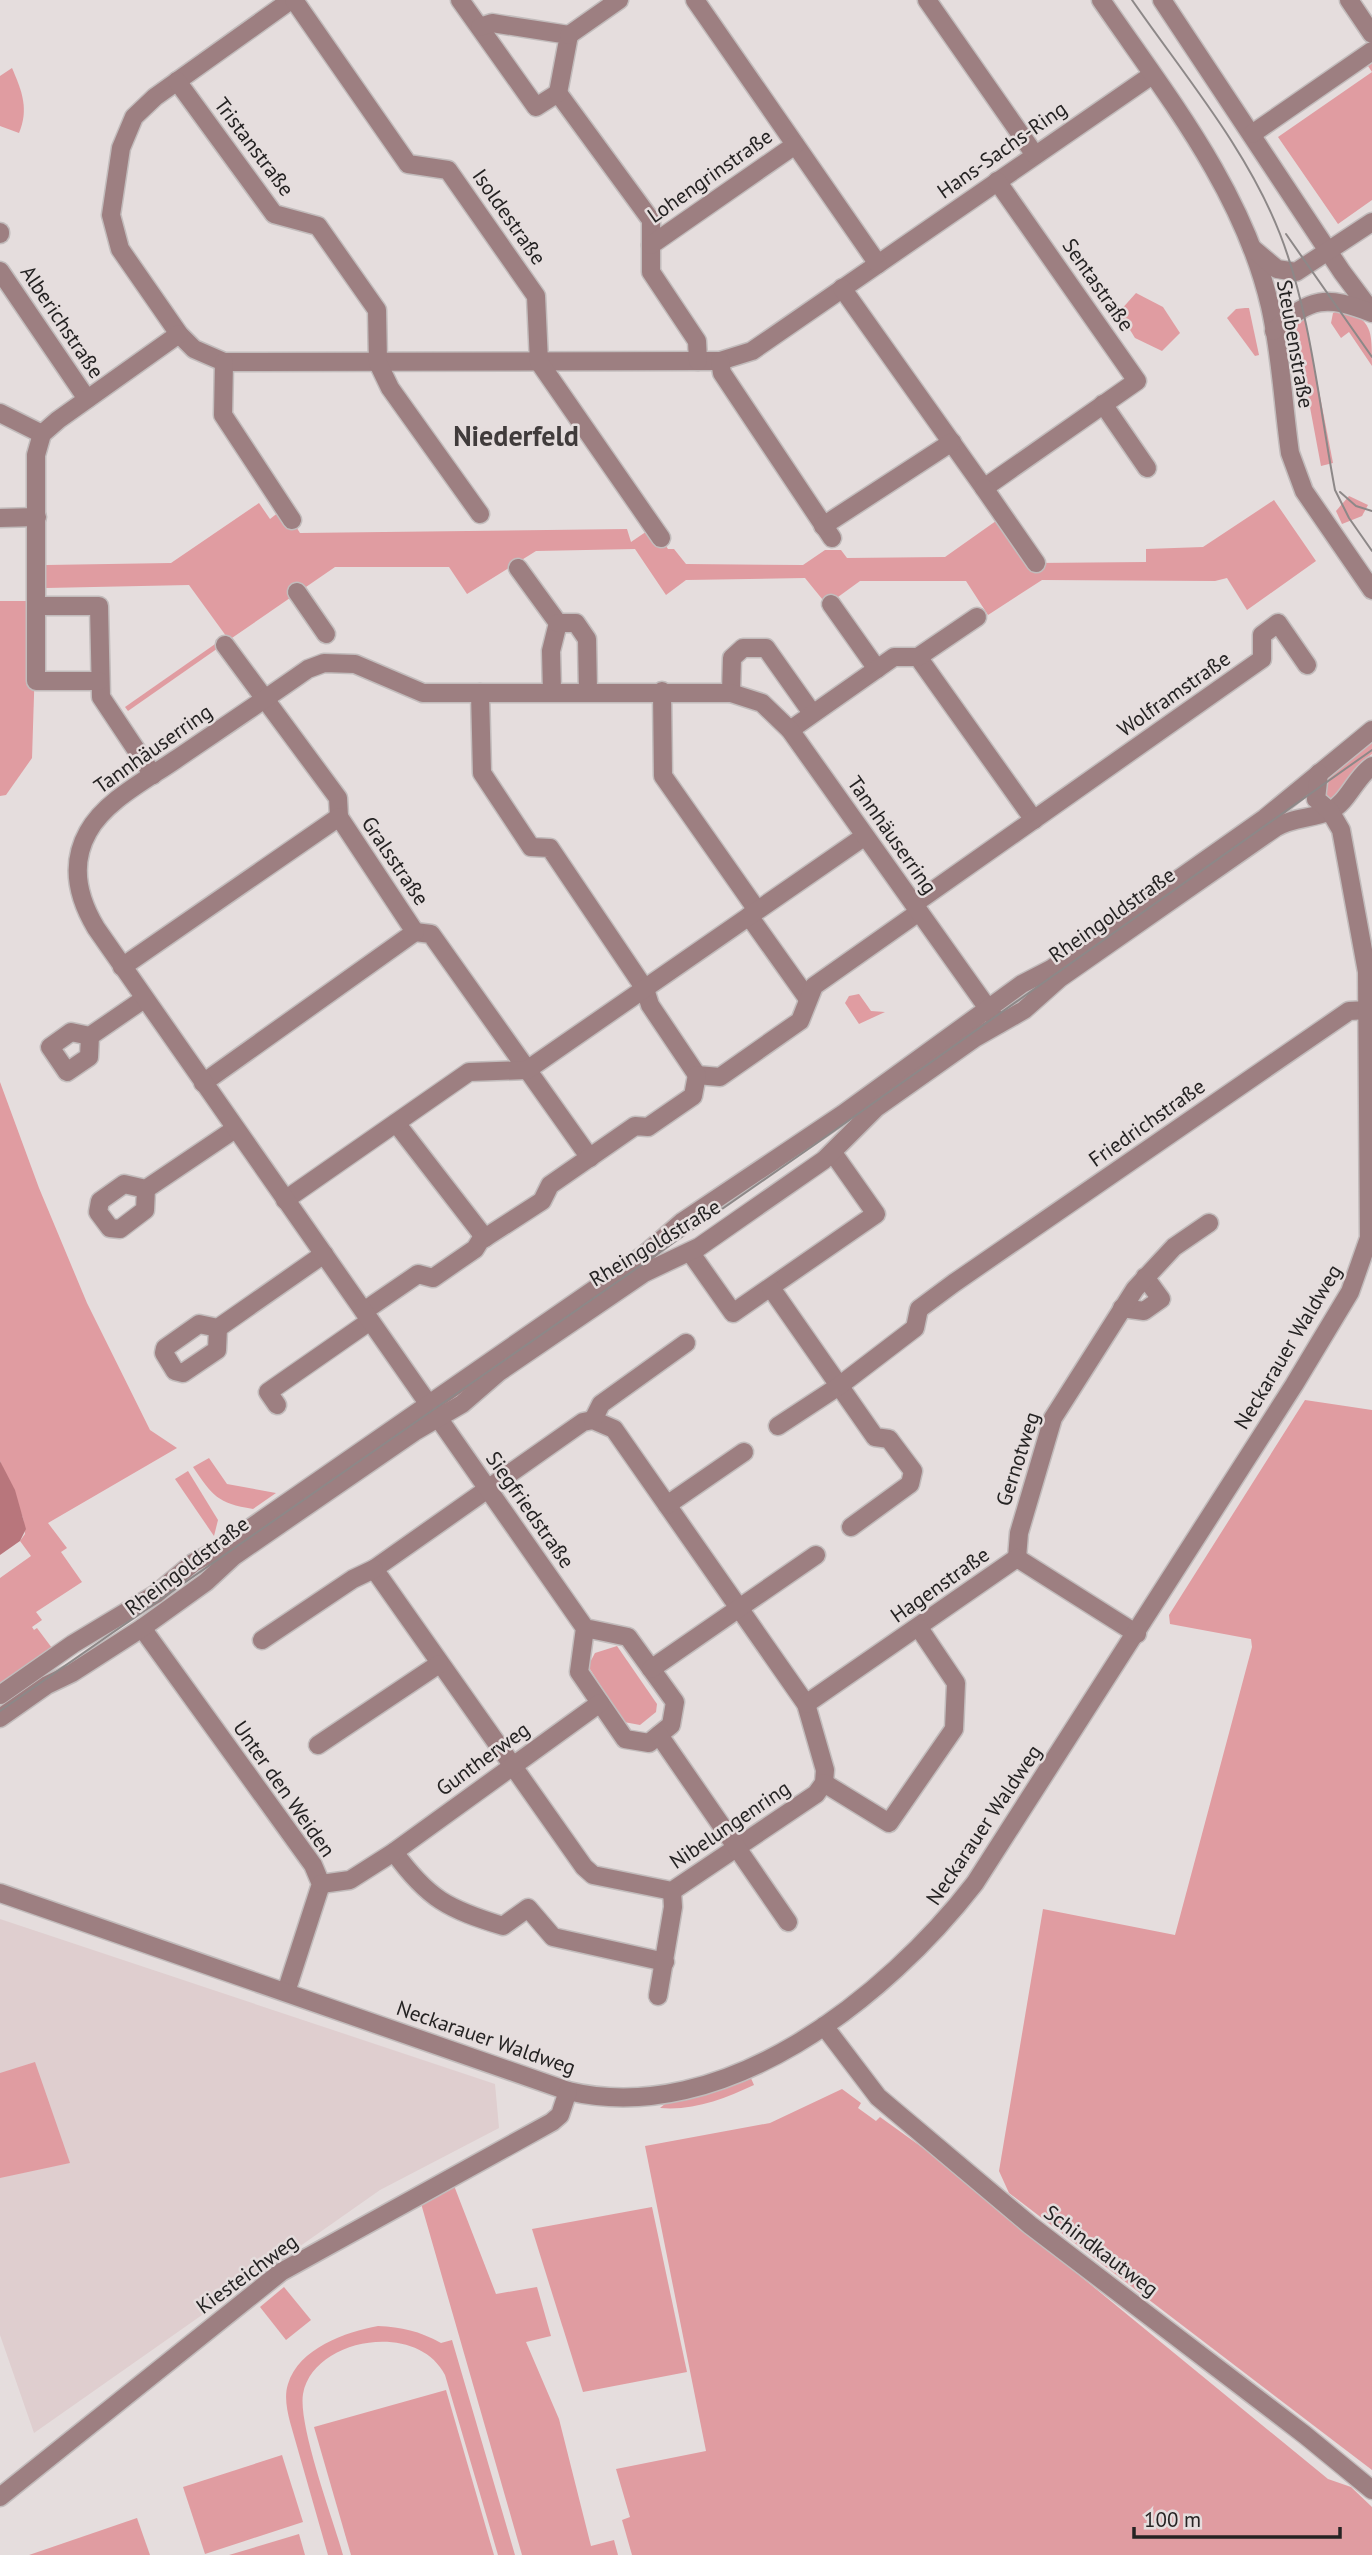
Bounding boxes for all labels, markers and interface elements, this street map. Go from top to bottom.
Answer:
street label: Tristanstraße [209,92,300,201]
street label: Hans-Sachs-Ring [932,95,1072,204]
street label: Lohengrinstraße [642,122,778,229]
street label: Isoldestraße [467,164,552,270]
street label: Sentastraße [1057,233,1140,336]
street label: Alberichstraße [15,260,110,383]
street label: Steubenstraße [1271,277,1320,410]
district label: Niederfeld [453,417,579,454]
street label: Wolframstraße [1112,645,1235,742]
street label: Tannhäuserring [88,698,217,799]
street label: Tannhäuserring [842,770,943,899]
street label: Gralsstraße [356,811,435,911]
street label: Rheingoldstraße [1043,861,1180,968]
street label: Friedrichstraße [1083,1073,1210,1173]
street label: Rheingoldstraße [584,1193,725,1292]
street label: Neckarauer Waldweg [1228,1259,1347,1434]
street label: Gernotweg [990,1408,1045,1509]
street label: Siegfriedstraße [480,1446,581,1573]
street label: Rheingoldstraße [119,1510,254,1621]
street label: Hagenstraße [885,1541,994,1629]
street label: Unter den Weiden [227,1715,341,1862]
street label: Guntherweg [431,1716,535,1802]
street label: Neckarauer Waldweg [920,1739,1047,1910]
street label: Nibelungenring [664,1774,795,1875]
street label: Neckarauer Waldweg [393,1994,579,2081]
street label: Schindkautweg [1039,2199,1164,2302]
street label: Kiesteichweg [191,2228,303,2319]
scale bar [1134,2496,1340,2540]
text: 100 m [1144,2506,1201,2533]

